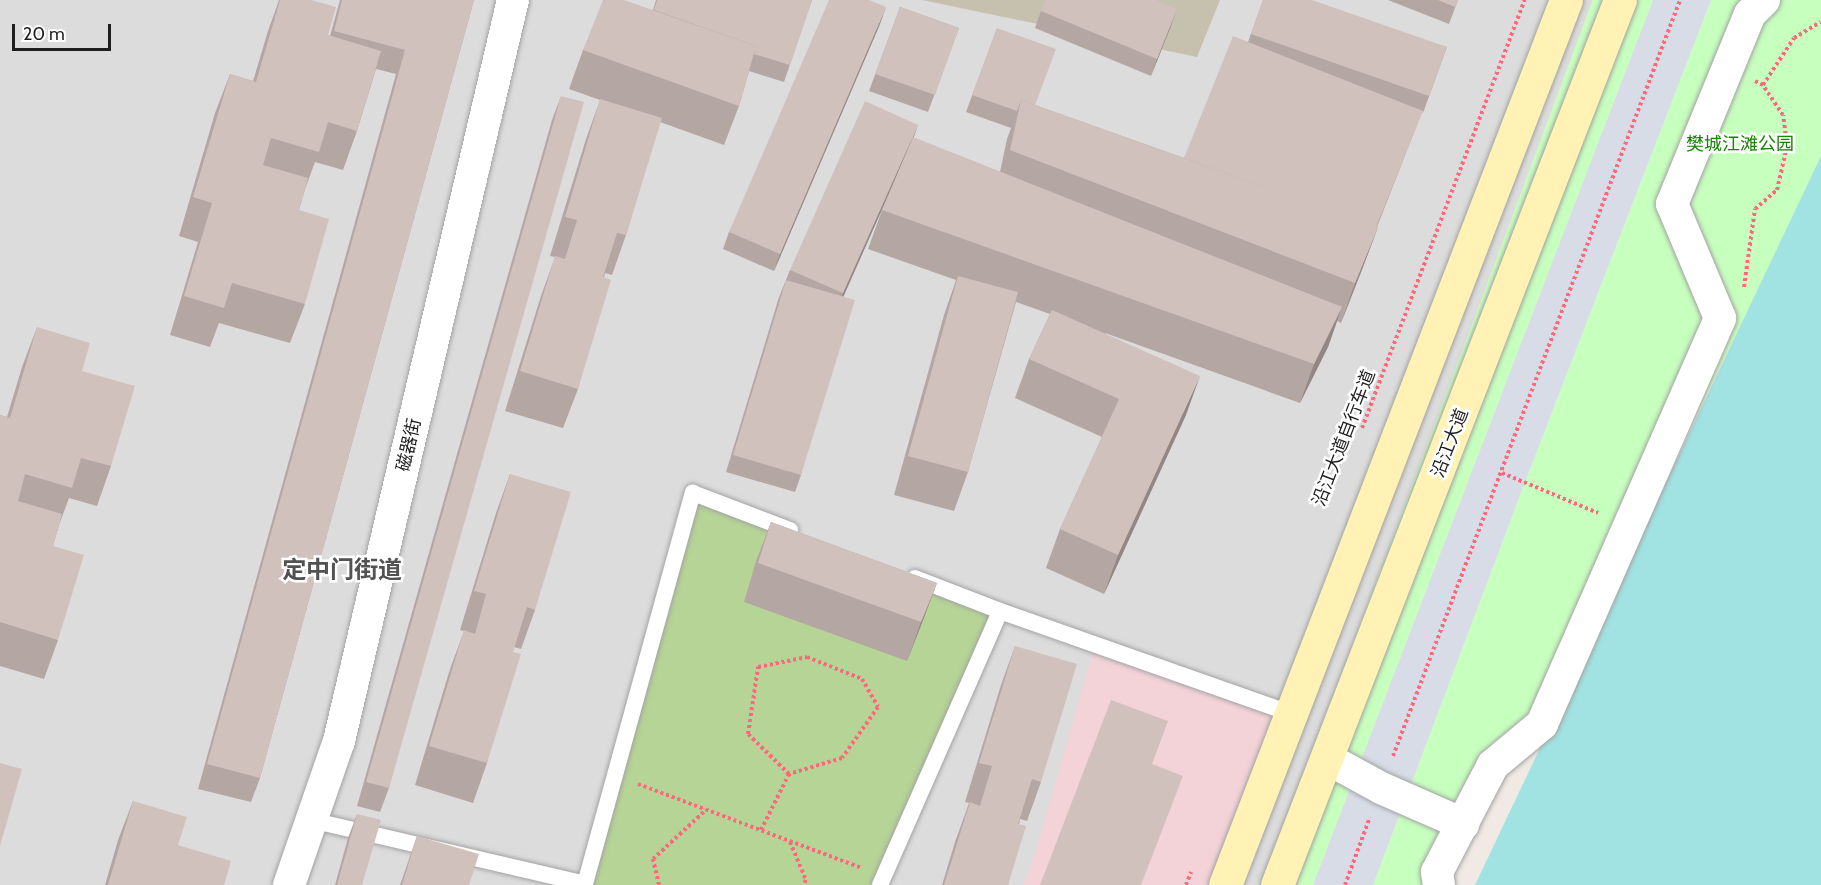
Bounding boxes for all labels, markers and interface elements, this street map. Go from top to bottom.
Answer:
scale bar [15,12,114,50]
text: 20 m [23,23,65,45]
park label: 樊城江滩公园 [1686,133,1794,155]
street label: 沿江大道自行车道 [1308,367,1380,509]
street label: 沿江大道 [1427,406,1473,480]
street label: 磁器街 [392,416,426,474]
district label: 定中门街道 [282,556,402,584]

